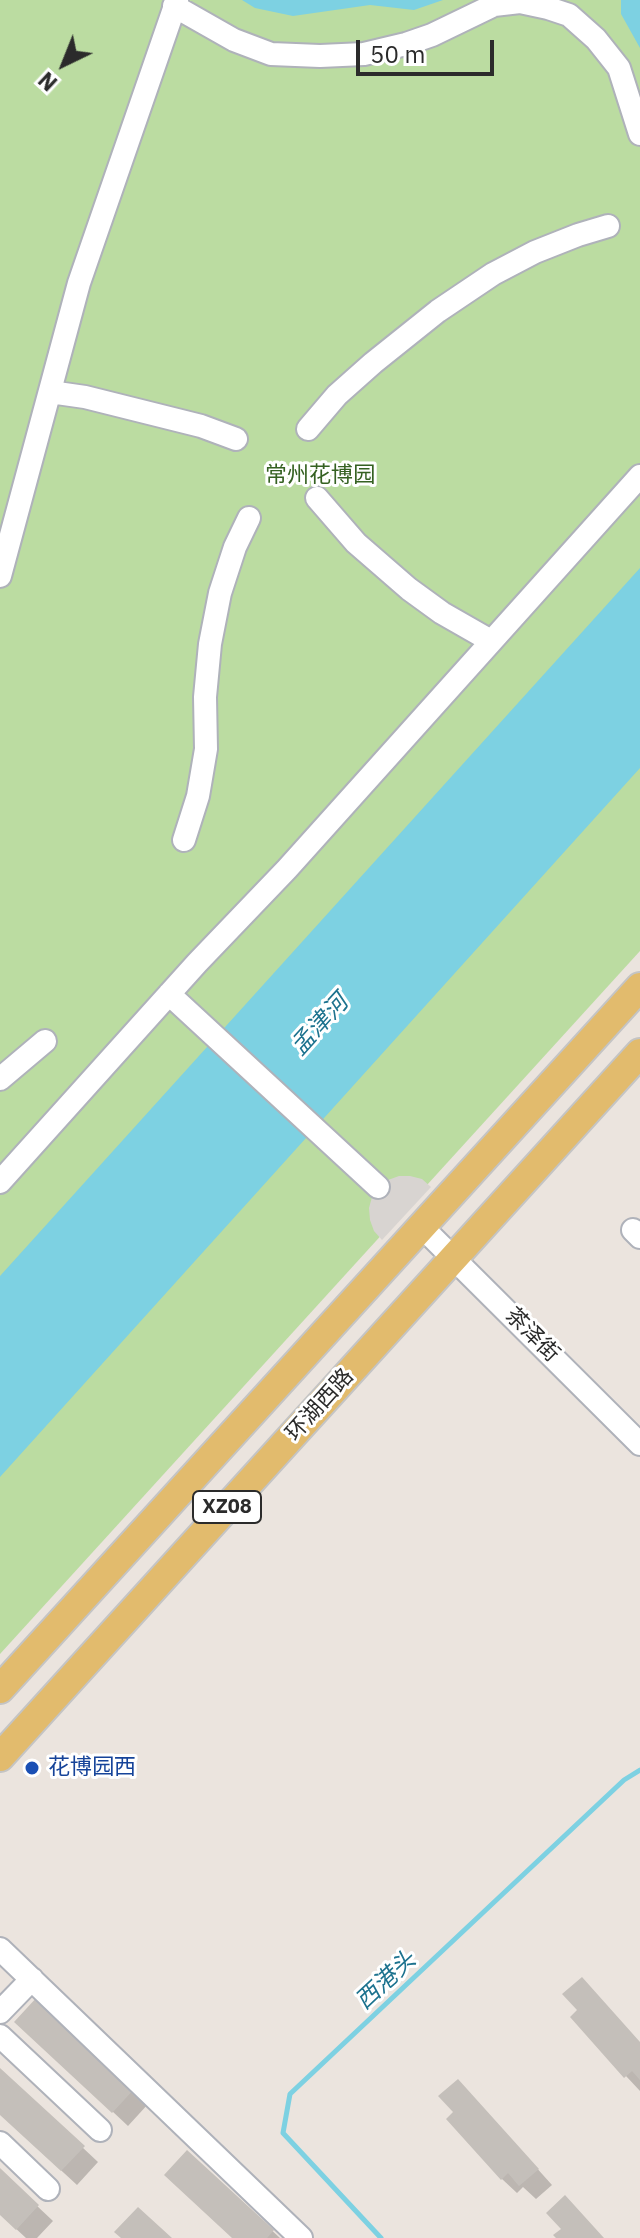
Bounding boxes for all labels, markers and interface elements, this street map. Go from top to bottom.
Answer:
north arrow [24,24,104,104]
scale bar [360,24,498,74]
text: 50 m [370,38,425,70]
text: N [32,66,63,98]
park label: 常州花博园 [265,463,375,489]
water label: 孟津河 [285,989,355,1061]
street label: 茶泽街 [499,1302,565,1368]
street label: 环湖西路 [281,1363,359,1447]
road number: XZ08 [193,1491,261,1523]
place label: 花博园西 [48,1755,136,1781]
marker: 花博园西 [23,1759,41,1777]
water label: 西港头 [350,1946,422,2016]

